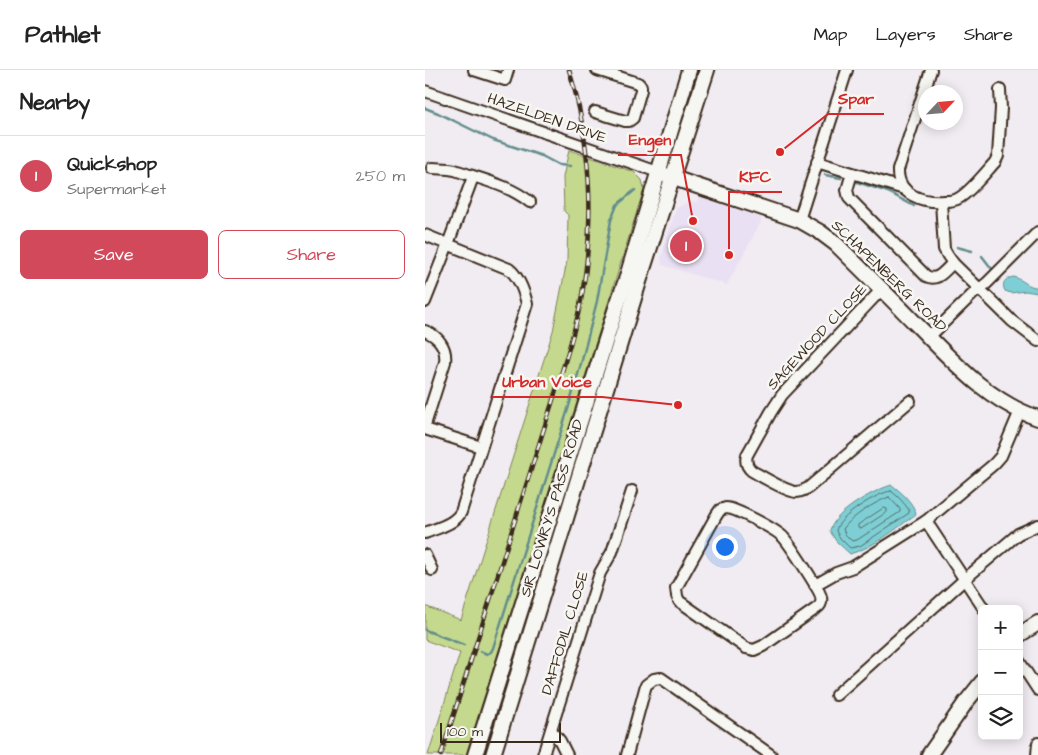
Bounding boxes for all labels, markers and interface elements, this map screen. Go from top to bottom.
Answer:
text: Pathlet [25,18,101,52]
text: Map [813,22,847,47]
text: Layers [875,22,936,47]
text: Share [964,22,1013,47]
callout: Spar [828,83,884,114]
north arrow [918,85,963,130]
text: Nearby [20,88,90,117]
street label: HAZELDEN DRIVE [485,88,609,148]
text: Spar [837,88,874,110]
callout: Engen [618,124,681,155]
text: Engen [629,129,671,153]
text: Quickshop [67,151,157,178]
callout: KFC [729,161,782,192]
text: 1 [35,165,37,187]
text: 250 m [356,165,405,187]
text: KFC [739,166,772,188]
text: Supermarket [67,178,166,200]
street label: SCHAPENBERG ROAD [826,215,952,337]
pin: 1 [670,227,702,265]
button: Save [20,230,208,279]
button: Share [218,230,405,279]
street label: SAGEWOOD CLOSE [762,279,872,395]
callout: Urban Voice [492,366,602,397]
text: Urban Voice [502,371,592,393]
street label: SIR LOWRY'S PASS ROAD [515,416,589,599]
your location [712,534,738,560]
street label: DAFFODIL CLOSE [536,569,594,697]
map controls [978,605,1023,740]
button: + [978,605,1023,650]
button: − [978,650,1023,695]
button: layers [978,695,1023,740]
scale bar [440,720,561,743]
text: 100 m [447,722,483,742]

